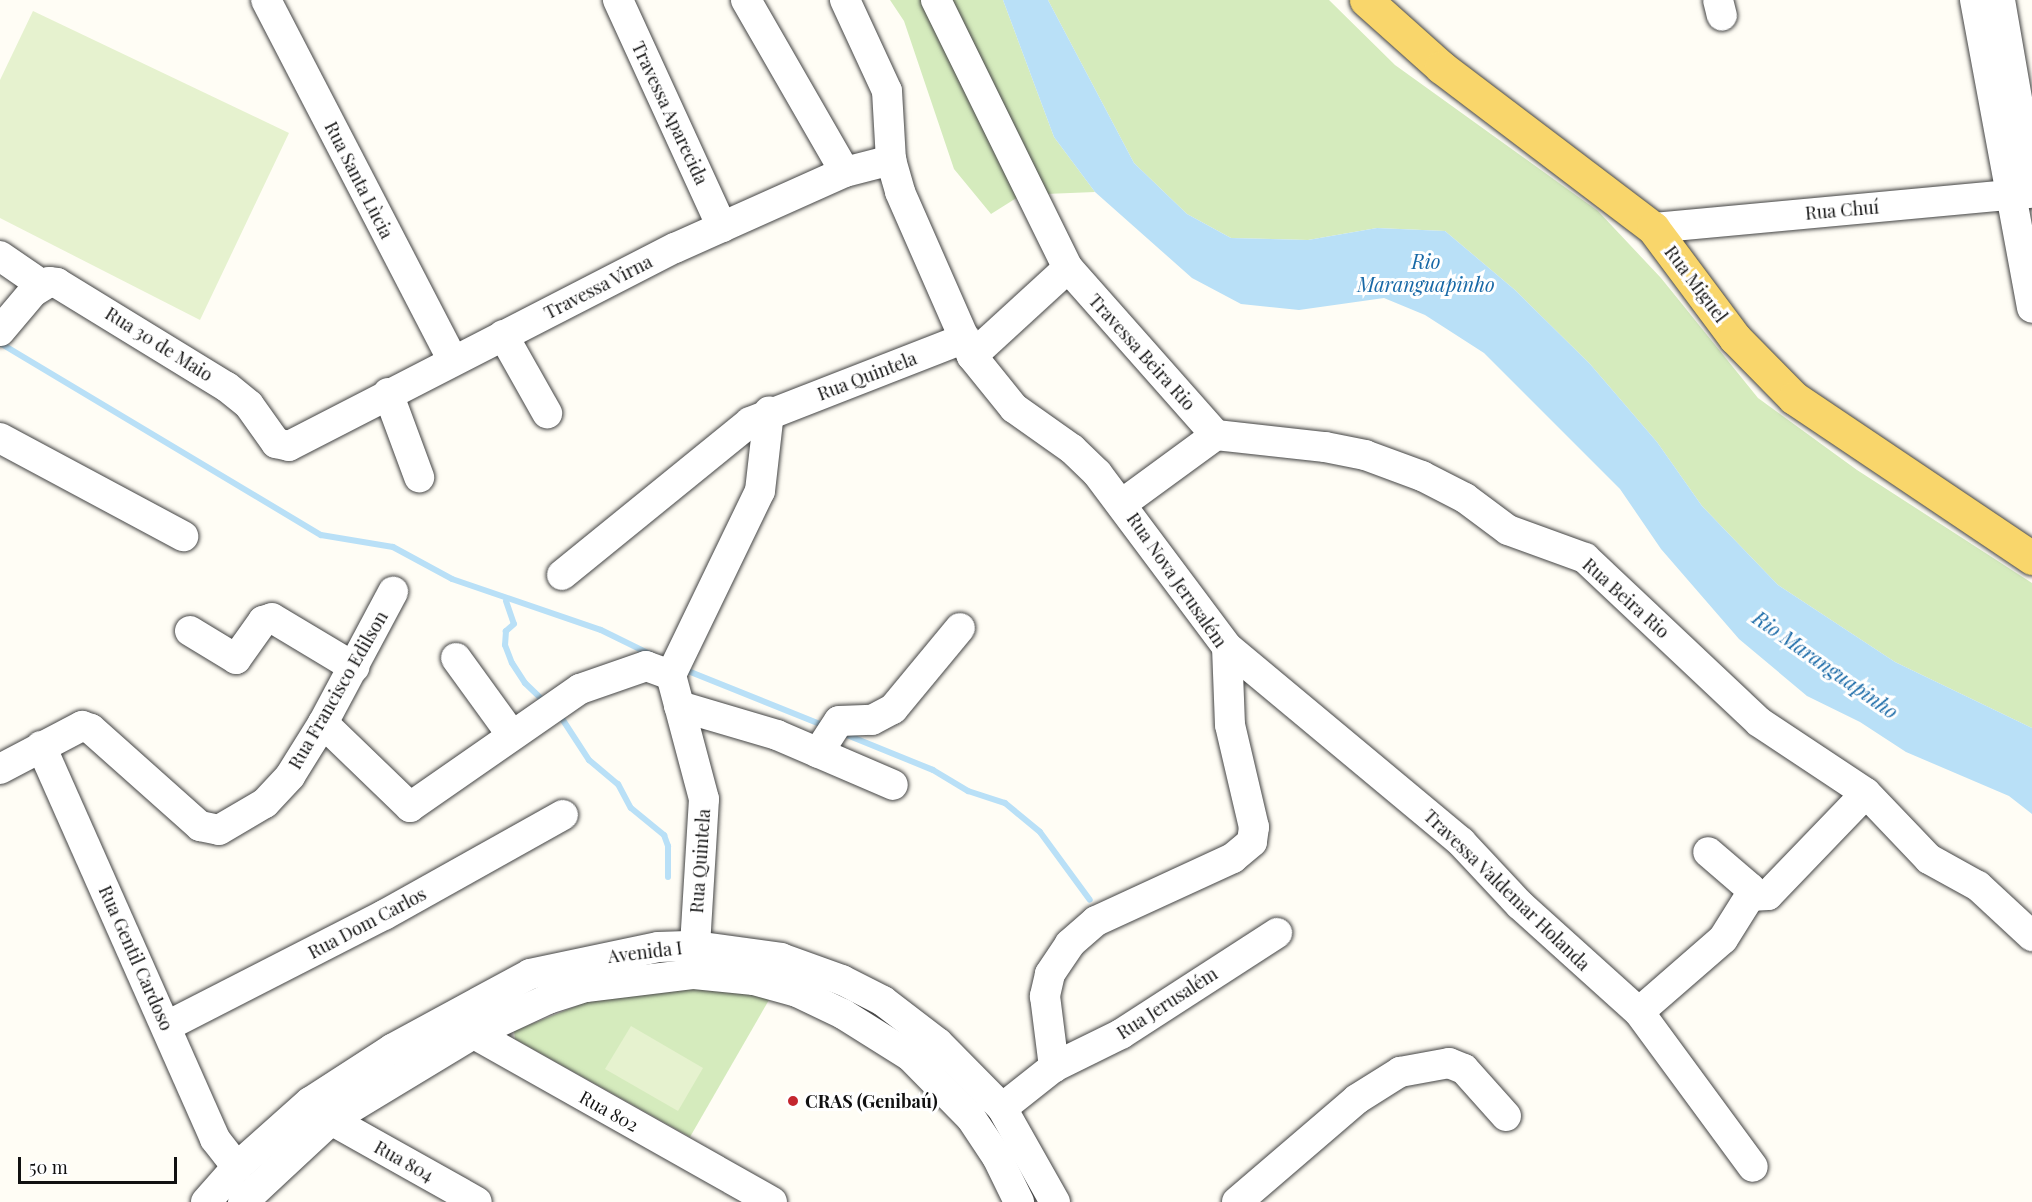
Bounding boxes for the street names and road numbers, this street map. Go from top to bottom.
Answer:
street label: Travessa Aparecida [627,38,713,188]
street label: Rua Santa Lùcia [320,118,398,242]
street label: Rua Chuí [1804,196,1880,224]
street label: Rua Miguel [1660,241,1732,327]
street label: Travessa Virna [540,250,656,324]
street label: Travessa Beira Rio [1084,289,1200,415]
street label: Rua 30 de Maio [101,302,217,386]
street label: Rua Quintela [814,347,920,405]
street label: Rua Nova Jerusalém [1122,508,1232,652]
street label: Rua Beira Rio [1578,553,1674,643]
street label: Rua Francisco Edilson [284,607,392,773]
street label: Travessa Valdemar Holanda [1419,805,1595,975]
street label: Rua Quintela [686,808,714,914]
street label: Rua Gentil Cardoso [94,882,178,1034]
street label: Rua Dom Carlos [304,883,430,963]
street label: Avenida I [606,937,684,967]
street label: Rua Jerusalém [1113,962,1221,1044]
street label: Rua 802 [576,1086,642,1136]
street label: Rua 804 [371,1136,437,1186]

